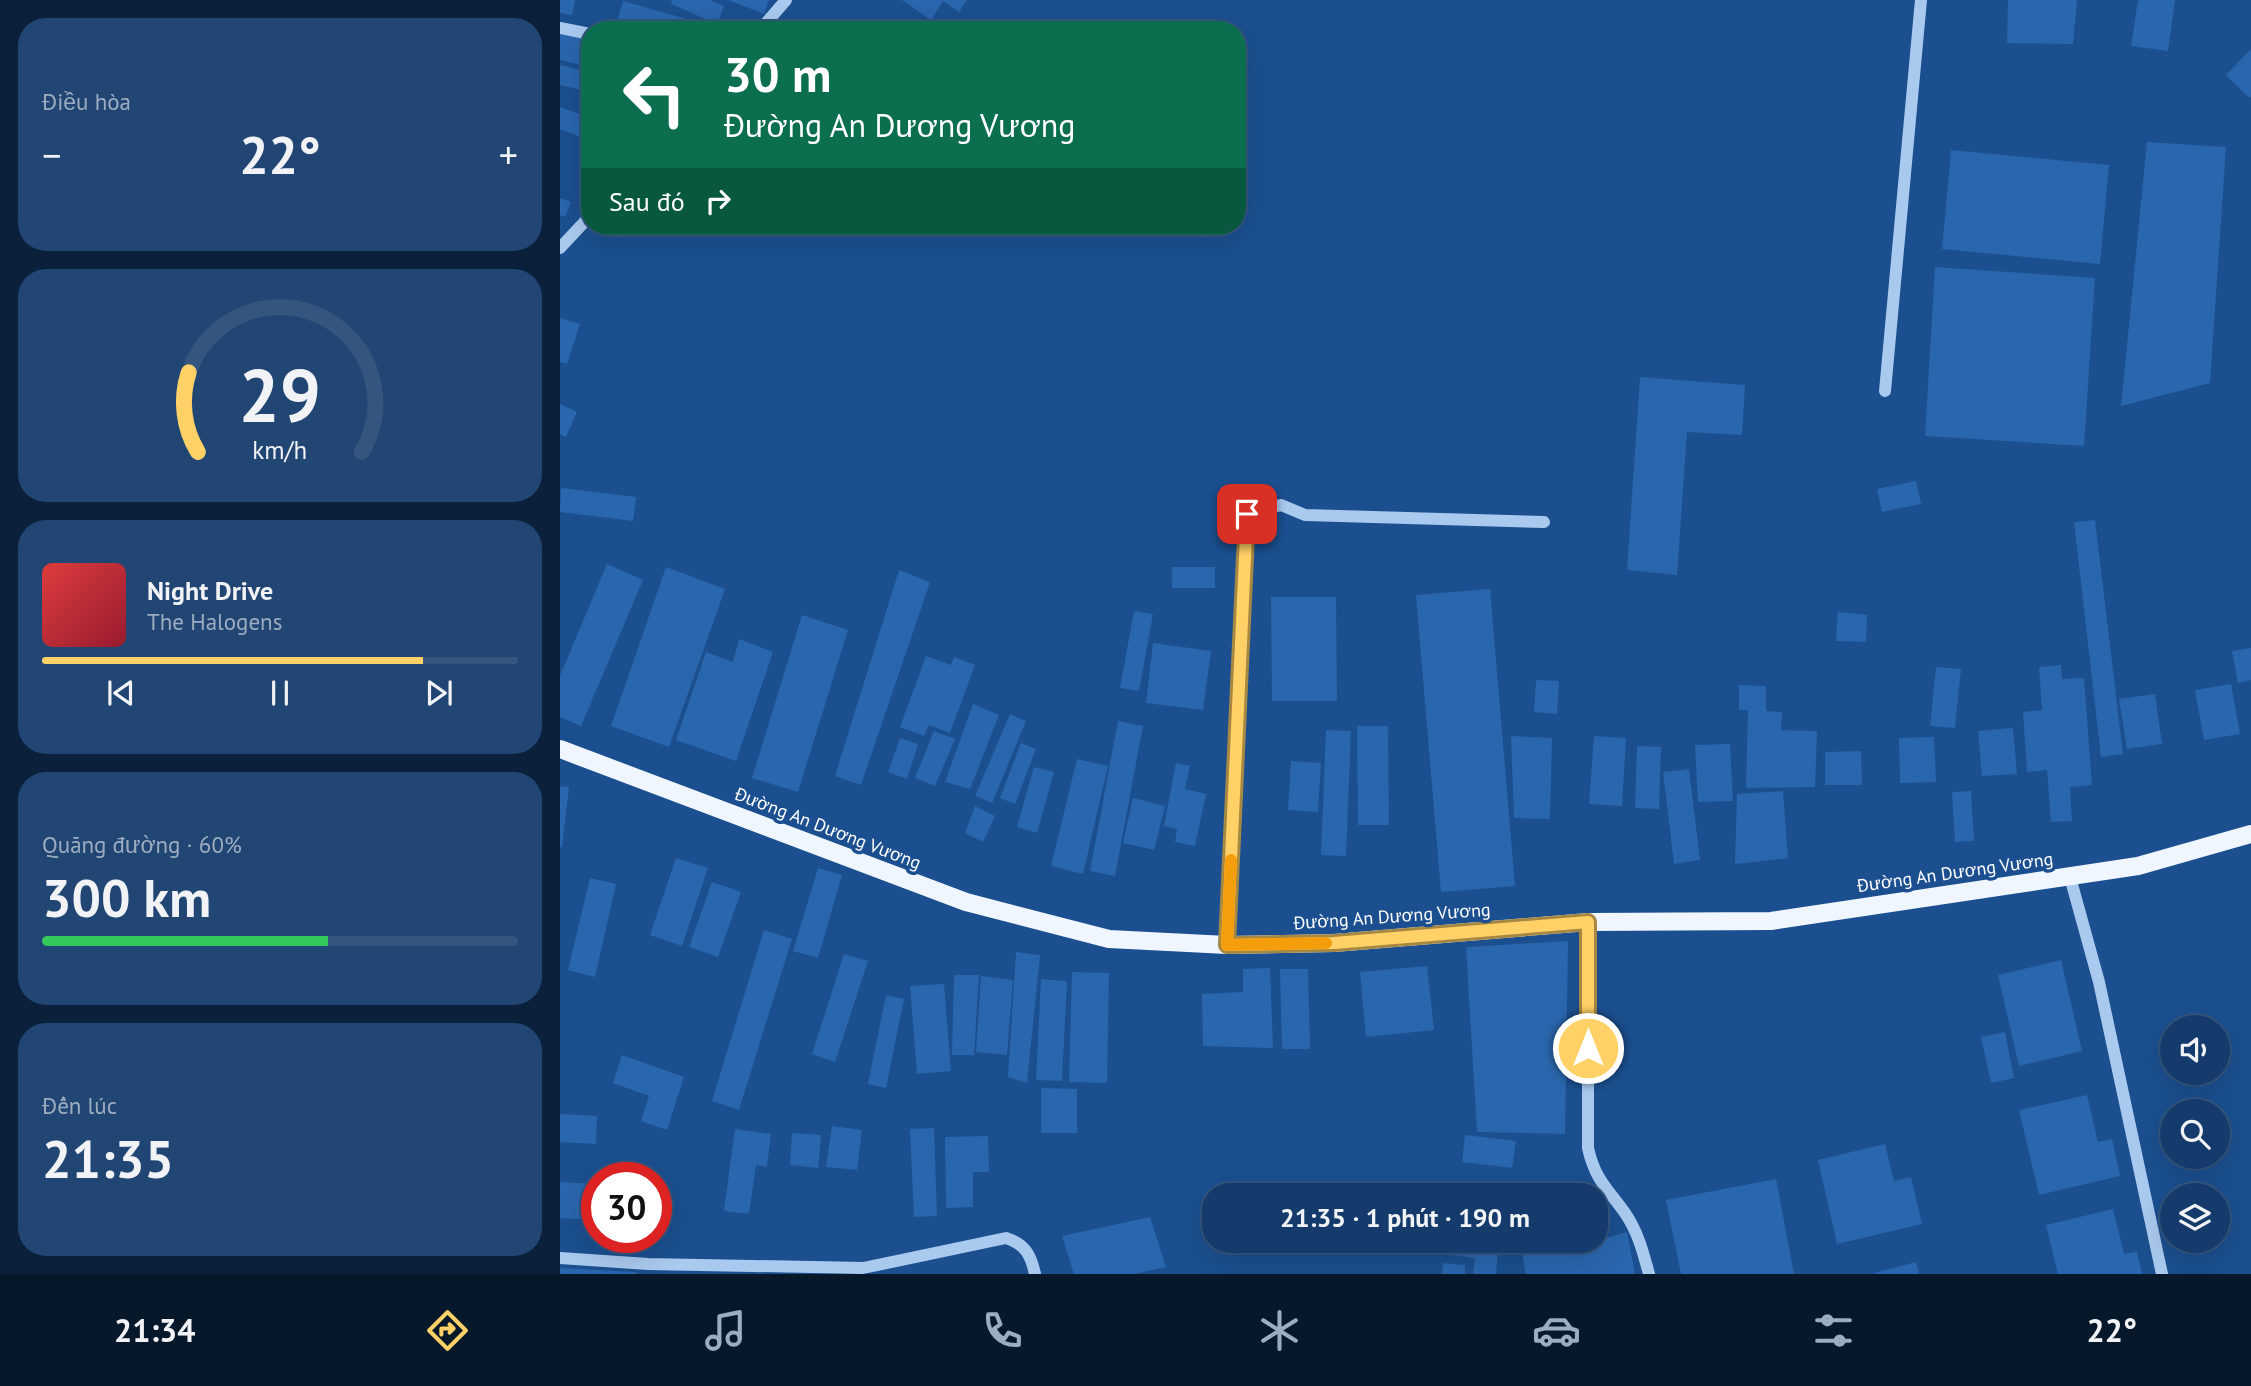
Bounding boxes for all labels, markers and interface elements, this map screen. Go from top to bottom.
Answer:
text: 30 m [724,42,831,106]
icon: left [609,49,700,140]
text: Điều hòa [42,87,131,116]
text: Đường An Dương Vương [724,104,1075,146]
text: 22° [239,121,321,188]
text: − [42,130,61,179]
text: + [499,130,518,179]
icon: right [699,182,737,220]
text: Sau đó [609,185,685,218]
text: 29 [239,348,321,442]
text: km/h [253,434,307,466]
pin [1217,484,1277,544]
icon: arrive [1228,495,1266,533]
text: Night Drive [147,574,273,607]
text: The Halogens [147,607,282,636]
icon: previous [102,674,140,712]
icon: pause [261,674,299,712]
icon: next [420,674,458,712]
street label: Đường An Dương Vương [731,781,924,874]
text: Quãng đường · 60% [42,830,242,859]
street label: Đường An Dương Vương [1855,847,2054,897]
text: 300 km [42,864,211,931]
street label: Đường An Dương Vương [1292,898,1491,934]
position arrow [1551,1011,1625,1085]
map controls [2160,1015,2230,1253]
button: sound [2160,1015,2230,1085]
text: Đến lúc [42,1091,117,1120]
button: search [2160,1099,2230,1169]
text: 21:35 [42,1125,174,1192]
speed limit sign: 30 [581,1162,672,1253]
button: layers [2160,1183,2230,1253]
text: 21:35 · 1 phút · 190 m [1280,1201,1530,1234]
icon: directions [423,1306,472,1355]
icon: music [701,1306,750,1355]
icon: phone [978,1306,1027,1355]
icon: climate [1255,1306,1304,1355]
icon: car [1532,1306,1581,1355]
icon: filters [1809,1306,1858,1355]
text: 21:34 [114,1309,195,1351]
text: 22° [2087,1309,2137,1351]

